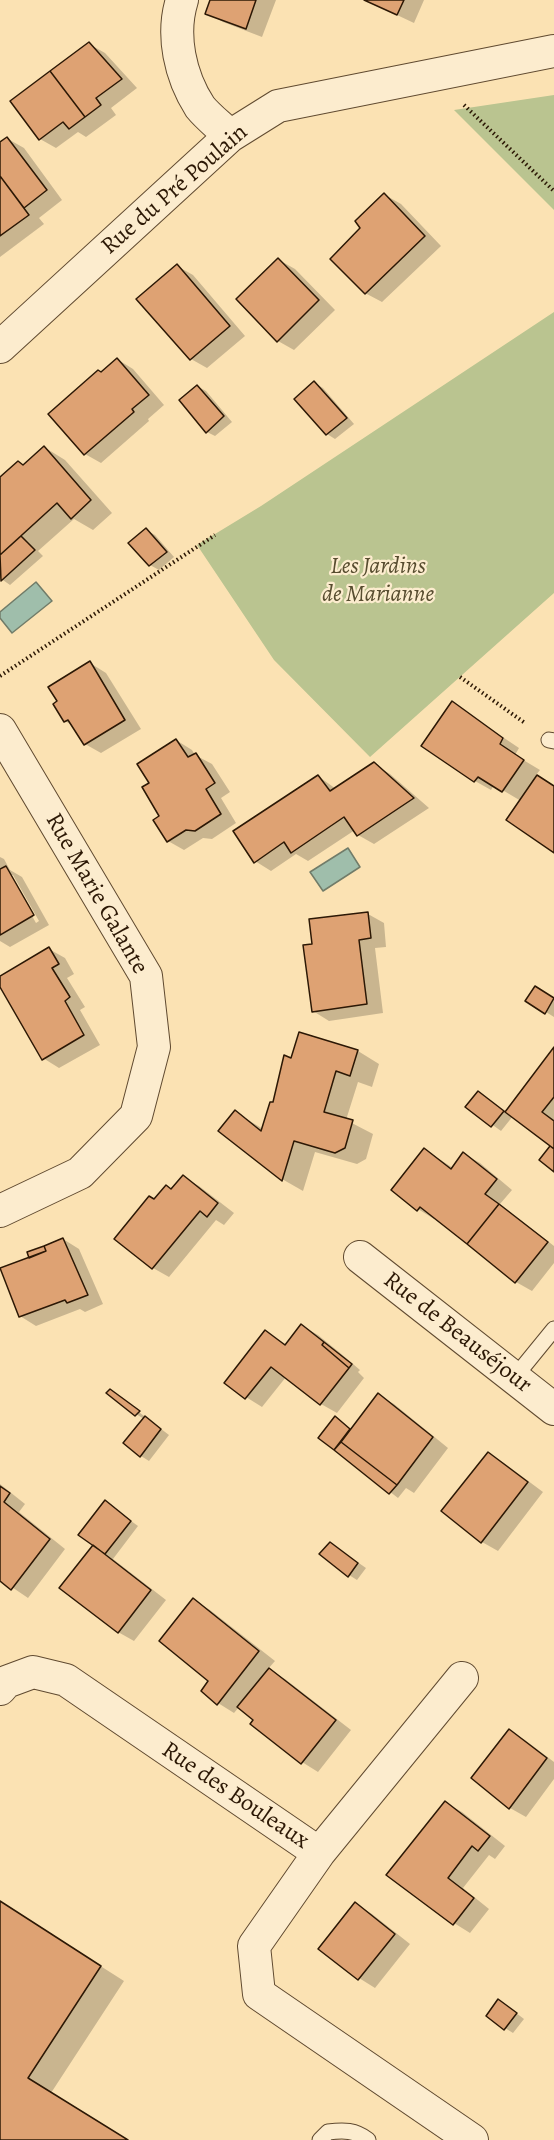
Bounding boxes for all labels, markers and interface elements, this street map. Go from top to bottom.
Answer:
street label: Rue du Pré Poulain [96,119,254,261]
park label: Les Jardins de Marianne [322,553,434,609]
street label: Rue Marie Galante [38,808,154,980]
street label: Rue de Beauséjour [377,1266,537,1400]
street label: Rue des Bouleaux [156,1736,314,1856]

